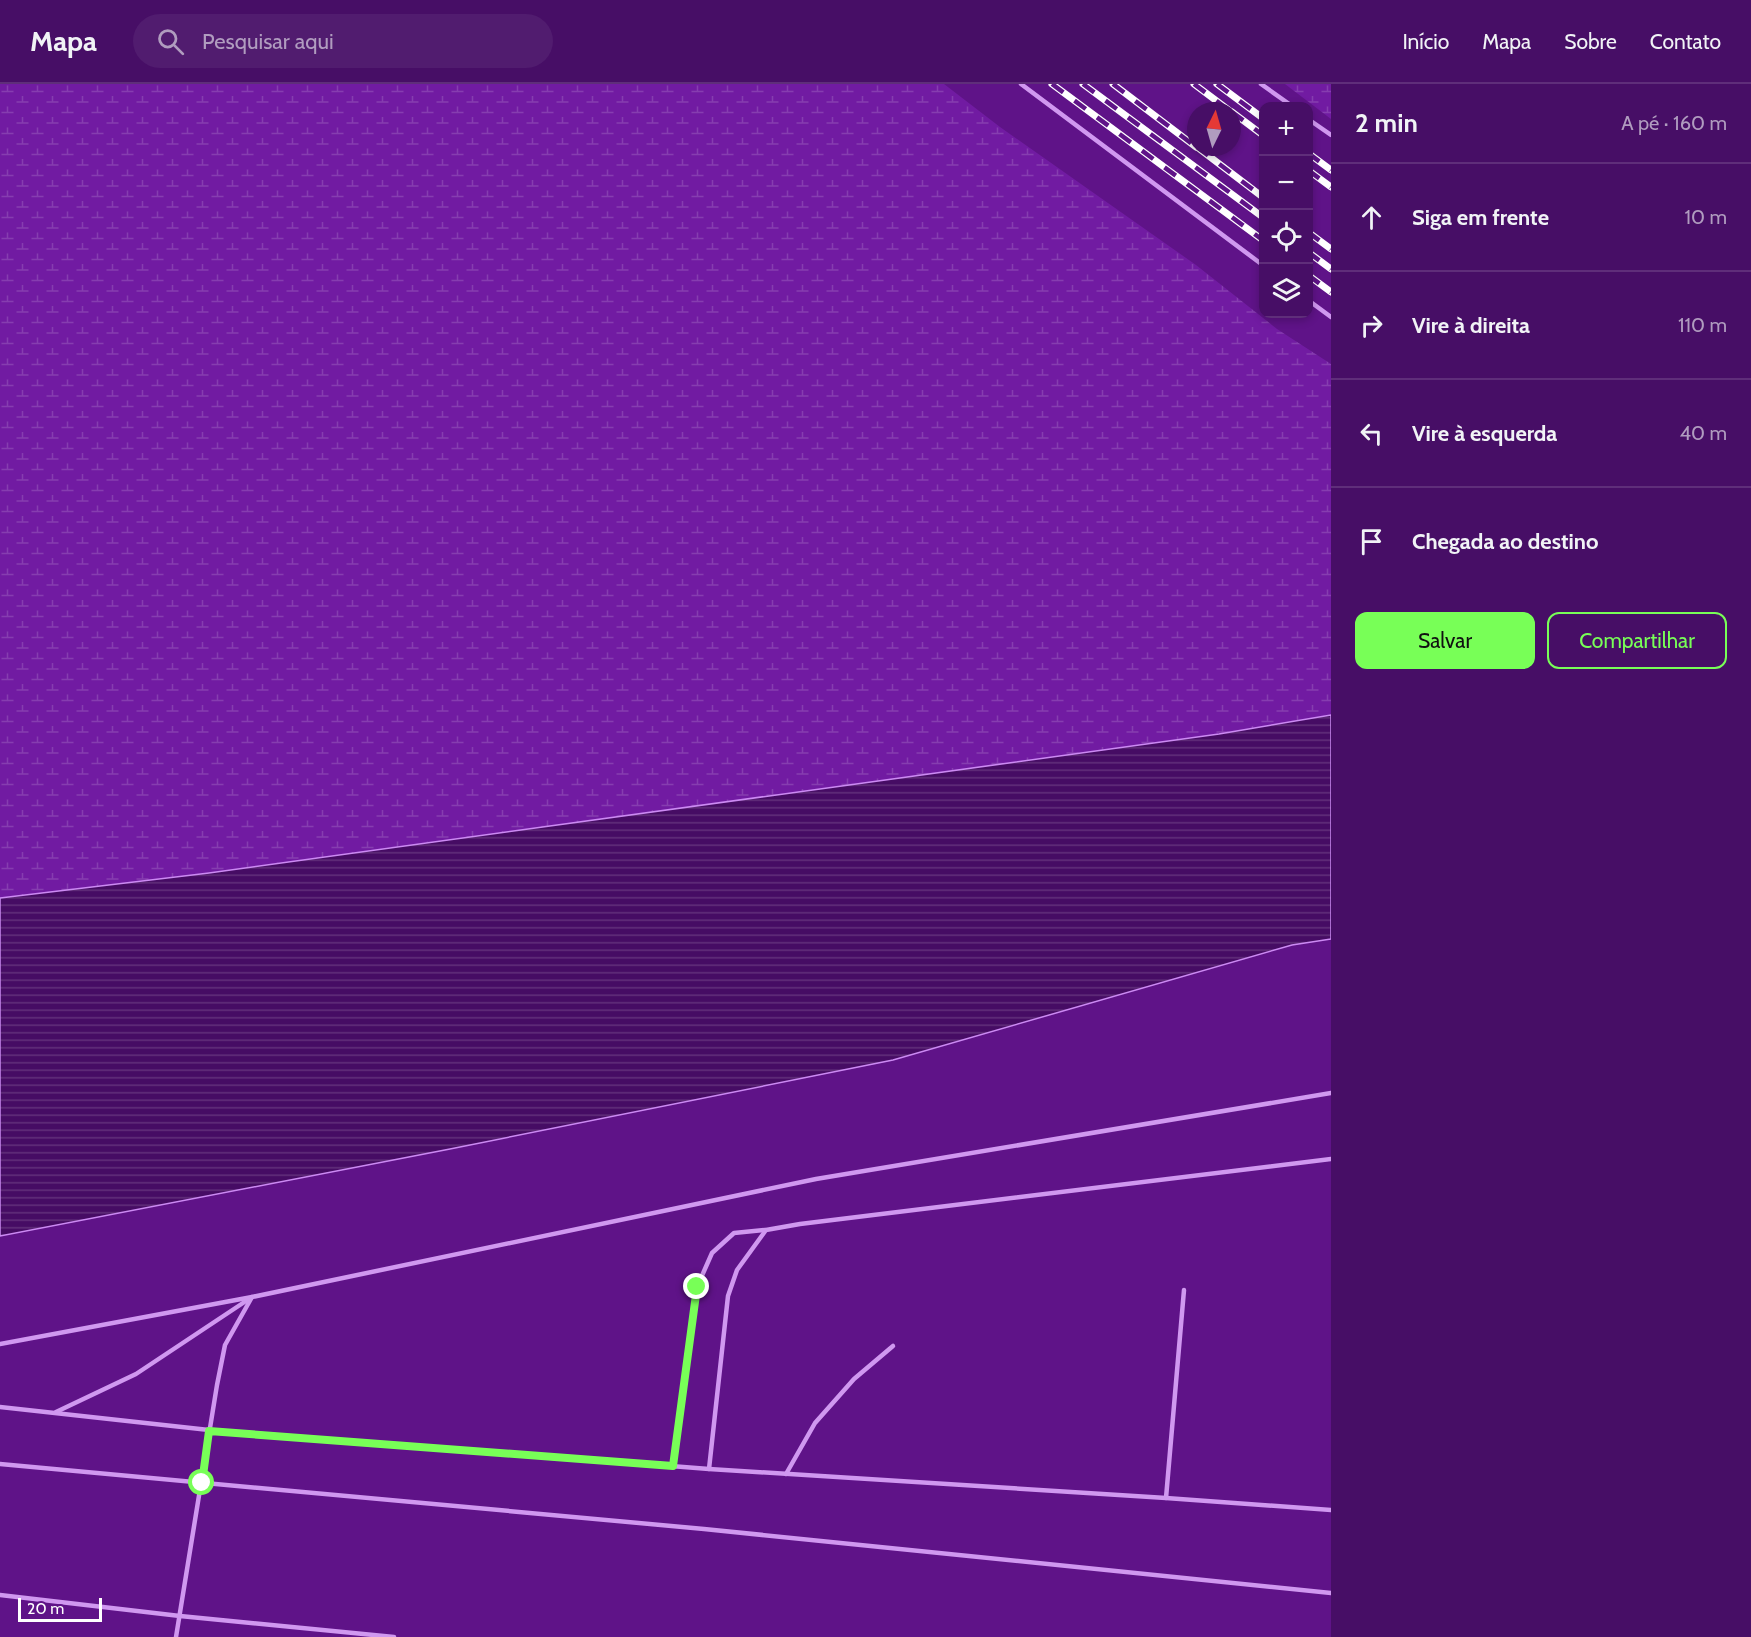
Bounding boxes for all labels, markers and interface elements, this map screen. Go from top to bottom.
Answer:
search box [133,14,553,68]
text: Mapa [30,24,97,58]
icon: search [154,25,187,58]
text: Pesquisar aqui [202,28,334,55]
text: Início [1402,29,1449,54]
text: Mapa [1482,29,1531,54]
text: Sobre [1564,29,1617,54]
text: Contato [1650,29,1721,54]
north arrow [1187,102,1241,156]
map controls [1259,102,1313,318]
button: + [1259,102,1313,156]
text: 2 min [1355,107,1418,139]
text: A pé · 160 m [1621,111,1727,135]
button: − [1259,156,1313,210]
icon: ahead [1355,201,1388,234]
text: Siga em frente [1412,204,1549,231]
text: 10 m [1684,205,1727,229]
button: locate [1259,210,1313,264]
button: layers [1259,264,1313,318]
icon: right [1355,309,1388,342]
text: Vire à direita [1412,312,1530,339]
text: 110 m [1678,313,1727,337]
icon: left [1355,417,1388,450]
text: Vire à esquerda [1412,420,1557,447]
text: 40 m [1679,421,1727,445]
icon: arrive [1355,525,1388,558]
text: Chegada ao destino [1412,528,1598,555]
button: Salvar [1355,612,1535,669]
button: Compartilhar [1547,612,1727,669]
route end [683,1273,709,1299]
route start [188,1469,214,1495]
scale bar [18,1595,102,1622]
text: 20 m [27,1599,64,1618]

